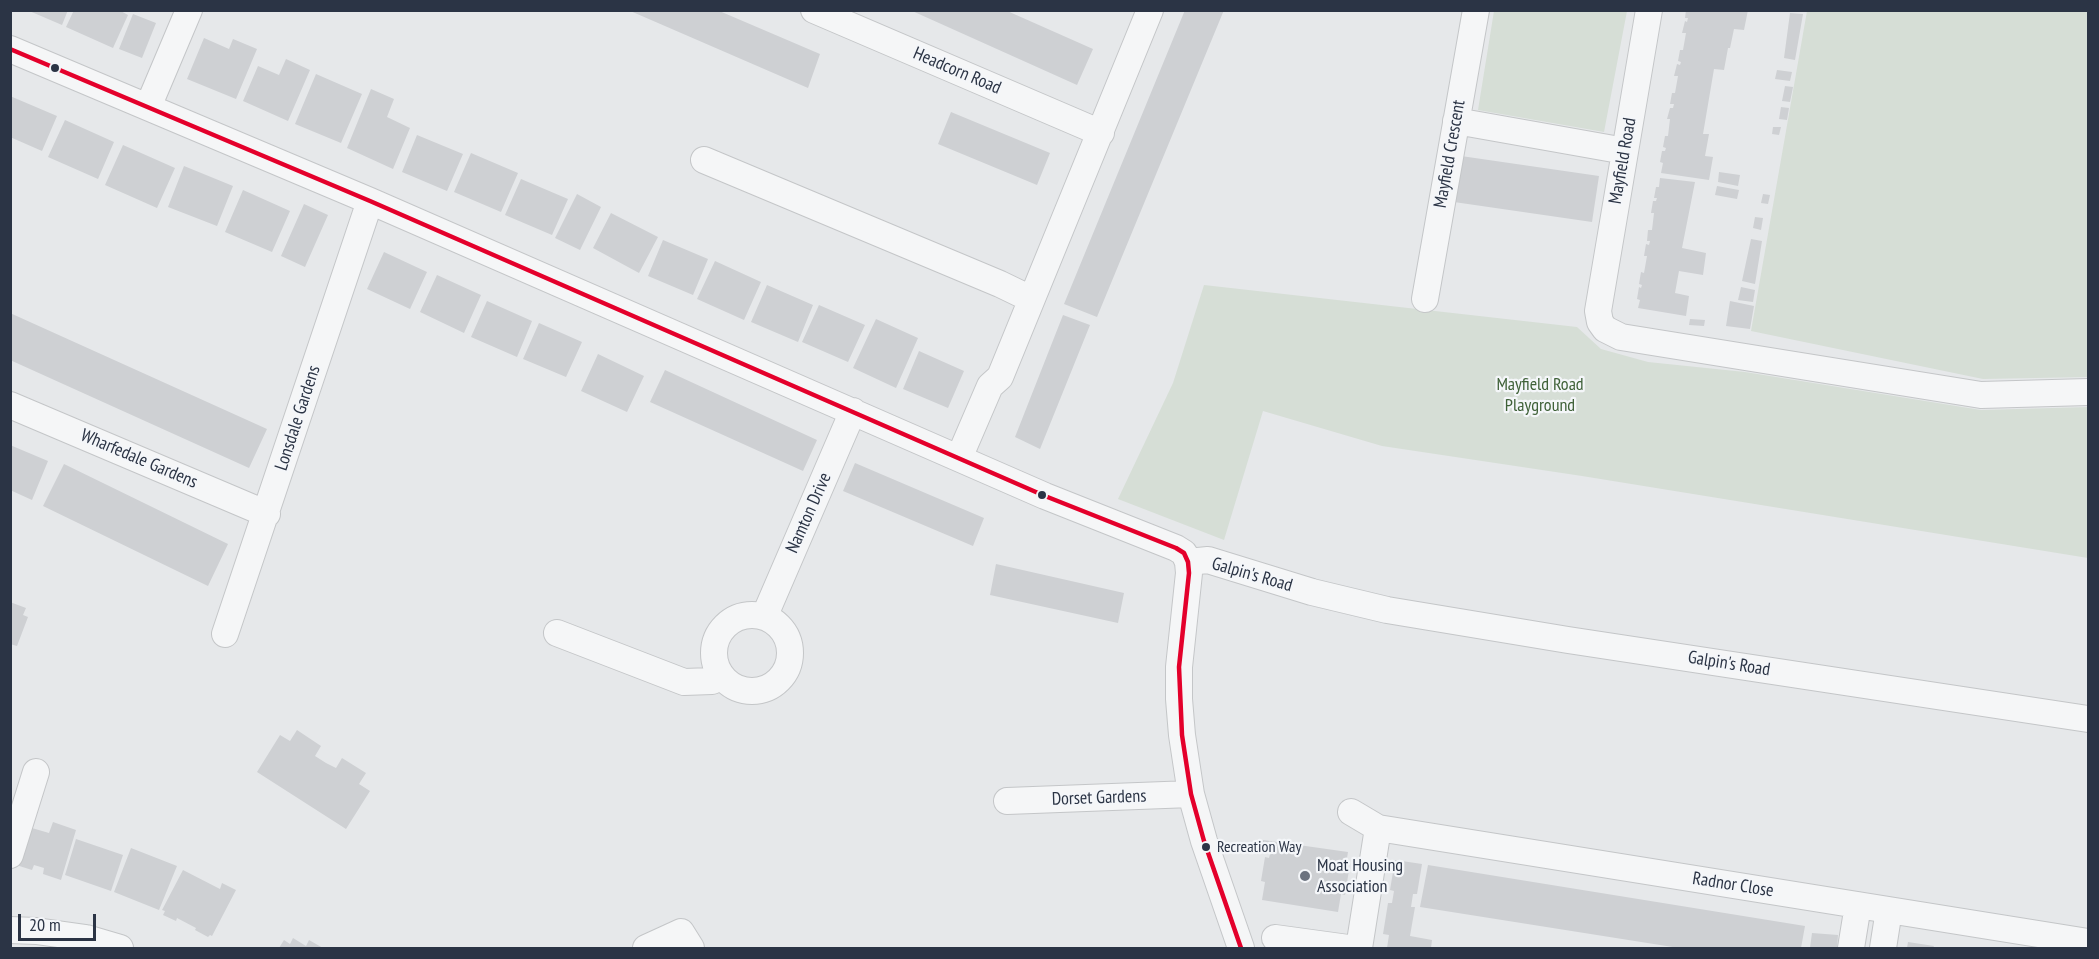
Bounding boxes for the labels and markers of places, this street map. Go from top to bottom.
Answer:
unlabelled marker [49,62,61,74]
unlabelled marker [1036,489,1048,501]
place label: Recreation Way [1217,837,1301,857]
marker: Recreation Way [1200,841,1212,853]
place label: Moat Housing Association [1317,855,1403,898]
marker: Moat Housing Association [1298,869,1312,883]

